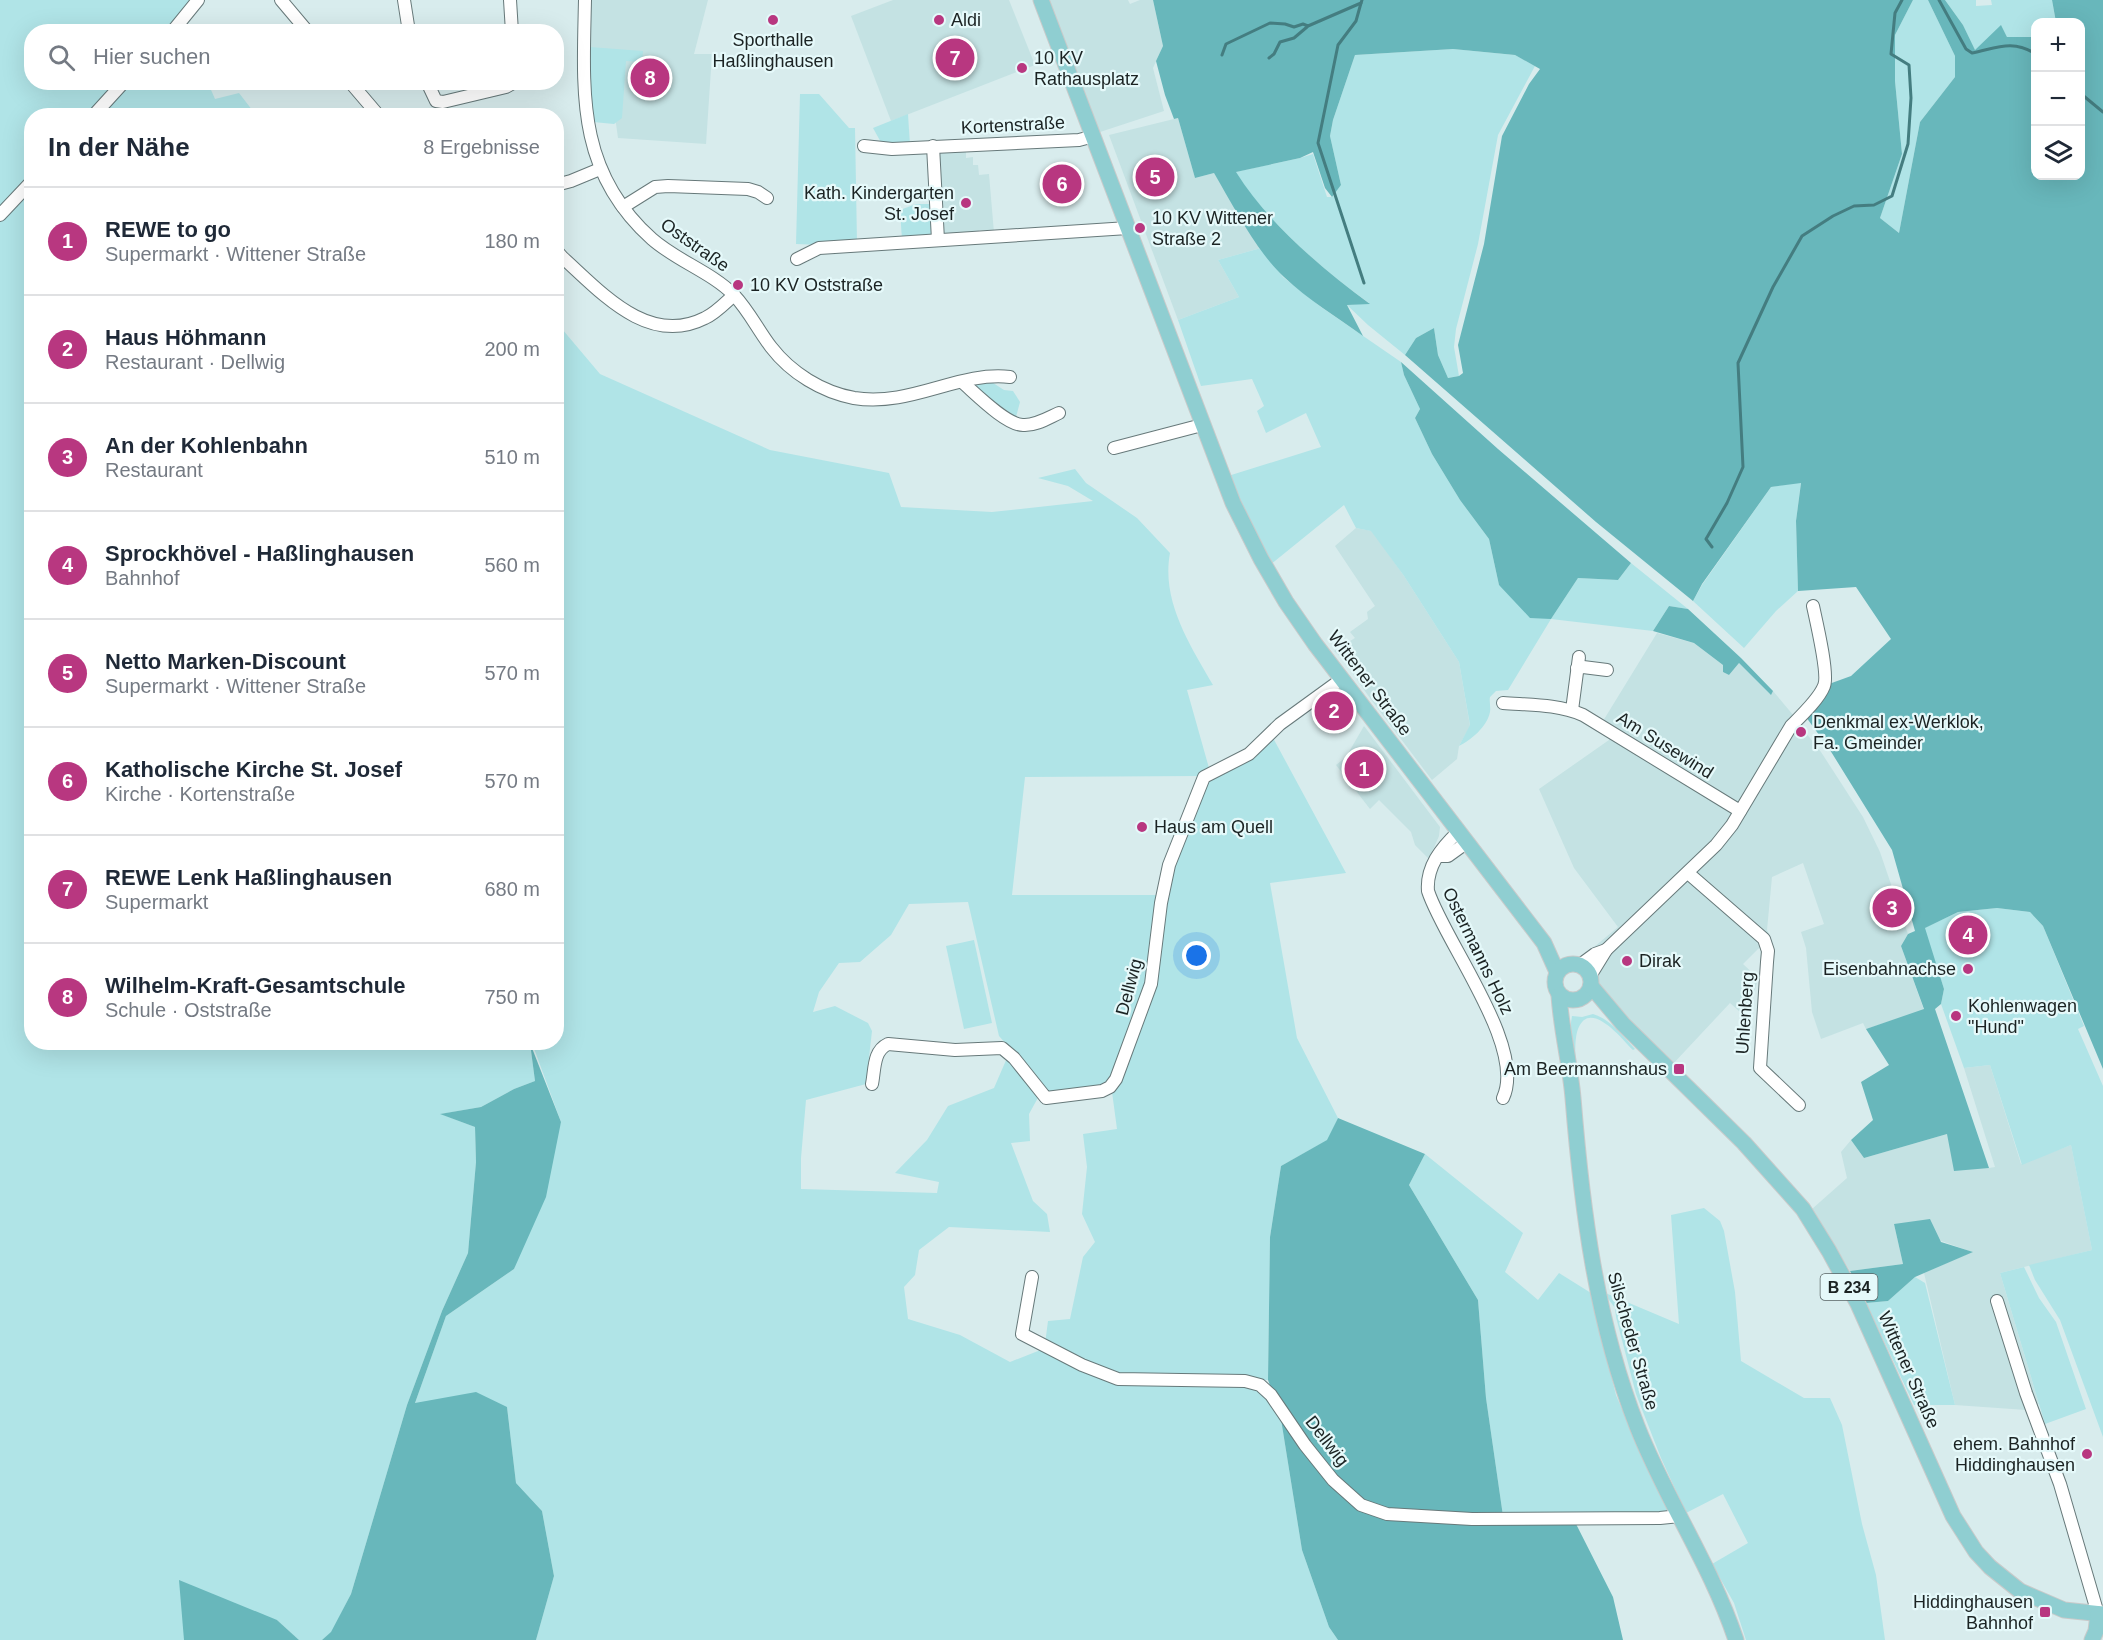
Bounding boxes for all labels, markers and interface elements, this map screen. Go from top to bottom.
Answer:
place label: Aldi [951,10,981,30]
marker: Sporthalle Haßlinghausen [766,13,780,27]
marker: Aldi [932,13,946,27]
map controls [2031,18,2085,180]
button: + [2031,18,2085,72]
search box [24,24,564,90]
place label: Sporthalle Haßlinghausen [712,30,834,71]
pin: 7 [936,36,974,80]
icon: search [45,41,78,74]
text: Hier suchen [93,44,210,69]
place label: 10 KV Rathausplatz [1034,48,1139,89]
pin: 8 [630,56,670,100]
marker: 10 KV Rathausplatz [1015,61,1029,75]
button: − [2031,72,2085,126]
street label: Kortenstraße [961,112,1065,138]
button: layers [2031,126,2085,180]
text: In der Nähe [48,132,190,162]
text: 8 Ergebnisse [423,136,540,158]
pin: 5 [1136,154,1174,200]
pin: 6 [1042,162,1082,207]
place label: Kath. Kindergarten St. Josef [804,183,955,224]
marker: Kath. Kindergarten St. Josef [959,196,973,210]
place label: 10 KV Wittener Straße 2 [1152,208,1273,249]
street label: Oststraße [657,214,733,276]
text: REWE to go [105,217,231,242]
marker: 10 KV Wittener Straße 2 [1133,221,1147,235]
text: 1 [62,230,73,252]
text: 180 m [484,230,540,252]
text: Supermarkt · Wittener Straße [105,243,366,265]
place label: 10 KV Oststraße [750,275,883,295]
marker: 10 KV Oststraße [731,278,745,292]
text: Haus Höhmann [105,325,266,350]
text: 2 [62,338,73,360]
text: 200 m [484,338,540,360]
text: Restaurant · Dellwig [105,351,285,373]
text: An der Kohlenbahn [105,433,308,458]
text: 3 [62,446,73,468]
text: 510 m [484,446,540,468]
text: Restaurant [105,459,203,481]
text: Sprockhövel - Haßlinghausen [105,541,414,566]
text: 4 [62,554,73,576]
text: 560 m [484,554,540,576]
text: Bahnhof [105,567,180,589]
street label: Wittener Straße [1324,627,1416,739]
text: Netto Marken-Discount [105,649,346,674]
text: 5 [62,662,73,684]
text: 570 m [484,662,540,684]
text: Supermarkt · Wittener Straße [105,675,366,697]
pin: 2 [1314,688,1354,734]
street label: Am Susewind [1613,707,1717,783]
place label: Denkmal ex-Werklok, Fa. Gmeinder [1813,712,1984,753]
marker: Denkmal ex-Werklok, Fa. Gmeinder [1794,725,1808,739]
pin: 1 [1344,746,1384,792]
text: Katholische Kirche St. Josef [105,757,402,782]
text: 6 [62,770,73,792]
text: 570 m [484,770,540,792]
text: Kirche · Kortenstraße [105,783,295,805]
place label: Haus am Quell [1154,817,1273,837]
marker: Haus am Quell [1135,820,1149,834]
text: REWE Lenk Haßlinghausen [105,865,392,890]
text: 7 [62,878,73,900]
text: 680 m [484,878,540,900]
street label: Ostermanns Holz [1439,884,1517,1018]
pin: 3 [1872,886,1912,930]
text: Supermarkt [105,891,208,913]
pin: 4 [1948,912,1988,958]
your location [1182,941,1211,970]
place label: Dirak [1639,951,1682,971]
marker: Dirak [1620,954,1634,968]
street label: Dellwig [1112,956,1146,1018]
place label: Eisenbahnachse [1823,959,1956,979]
marker: Eisenbahnachse [1961,962,1975,976]
street label: Uhlenberg [1732,971,1758,1055]
text: Wilhelm-Kraft-Gesamtschule [105,973,406,998]
text: 8 [62,986,73,1008]
text: 750 m [484,986,540,1008]
place label: Kohlenwagen "Hund" [1968,996,2077,1037]
text: Schule · Oststraße [105,999,272,1021]
marker: Kohlenwagen "Hund" [1949,1009,1963,1023]
place label: Am Beermannshaus [1504,1059,1667,1079]
marker: Am Beermannshaus [1672,1062,1686,1076]
street label: Silscheder Straße [1604,1269,1662,1413]
road number: B 234 [1820,1274,1878,1300]
street label: Wittener Straße [1874,1308,1944,1432]
street label: Dellwig [1301,1412,1353,1470]
place label: ehem. Bahnhof Hiddinghausen [1953,1434,2076,1475]
marker: ehem. Bahnhof Hiddinghausen [2080,1447,2094,1461]
place label: Hiddinghausen Bahnhof [1913,1592,2034,1633]
marker: Hiddinghausen Bahnhof [2038,1605,2052,1619]

